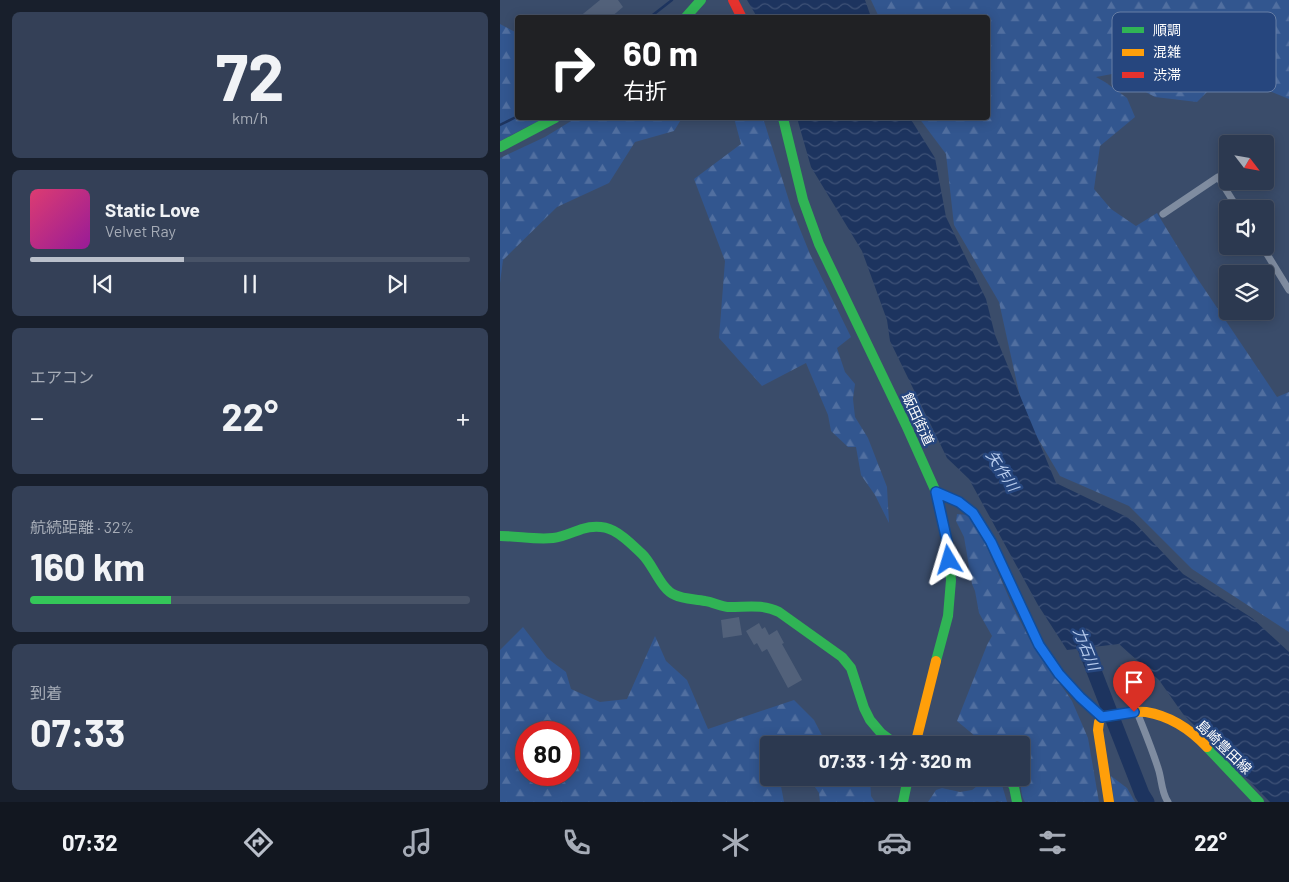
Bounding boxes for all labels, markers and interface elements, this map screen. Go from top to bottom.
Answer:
legend [1112,12,1276,92]
text: 順調 [1153,21,1181,38]
text: 60 m [623,31,698,73]
icon: right [540,35,605,100]
text: 72 [216,36,284,114]
text: 混雑 [1153,43,1181,60]
text: 渋滞 [1153,66,1181,83]
text: 右折 [623,77,667,103]
text: km/h [232,108,268,127]
north arrow [1219,135,1274,190]
map controls [1219,135,1274,320]
text: Static Love [105,198,200,221]
button: sound [1219,200,1274,255]
text: Velvet Ray [105,221,176,240]
button: layers [1219,265,1274,320]
icon: previous [89,270,117,298]
icon: pause [236,270,264,298]
icon: next [383,270,411,298]
text: エアコン [30,367,94,386]
street label: 飯田街道 [899,390,938,448]
text: 22° [222,393,278,439]
text: − [30,400,44,434]
text: + [456,400,470,434]
water label: 矢作川 [983,447,1024,496]
text: 航続距離 · 32% [30,517,134,536]
position arrow [922,533,974,585]
text: 160 km [30,543,145,589]
water label: 力石川 [1070,624,1104,675]
pin [1113,661,1155,712]
icon: arrive [1120,668,1148,696]
text: 到着 [30,683,62,702]
text: 07:33 [30,709,125,755]
street label: 島崎豊田線 [1193,716,1255,777]
speed limit sign: 80 [515,721,580,786]
text: 07:33 · 1 分 · 320 m [819,749,971,772]
icon: directions [241,825,276,860]
icon: music [400,825,435,860]
icon: phone [559,825,594,860]
icon: climate [718,825,753,860]
icon: car [877,825,912,860]
icon: filters [1035,825,1070,860]
text: 07:32 [62,829,118,855]
text: 22° [1194,829,1227,855]

